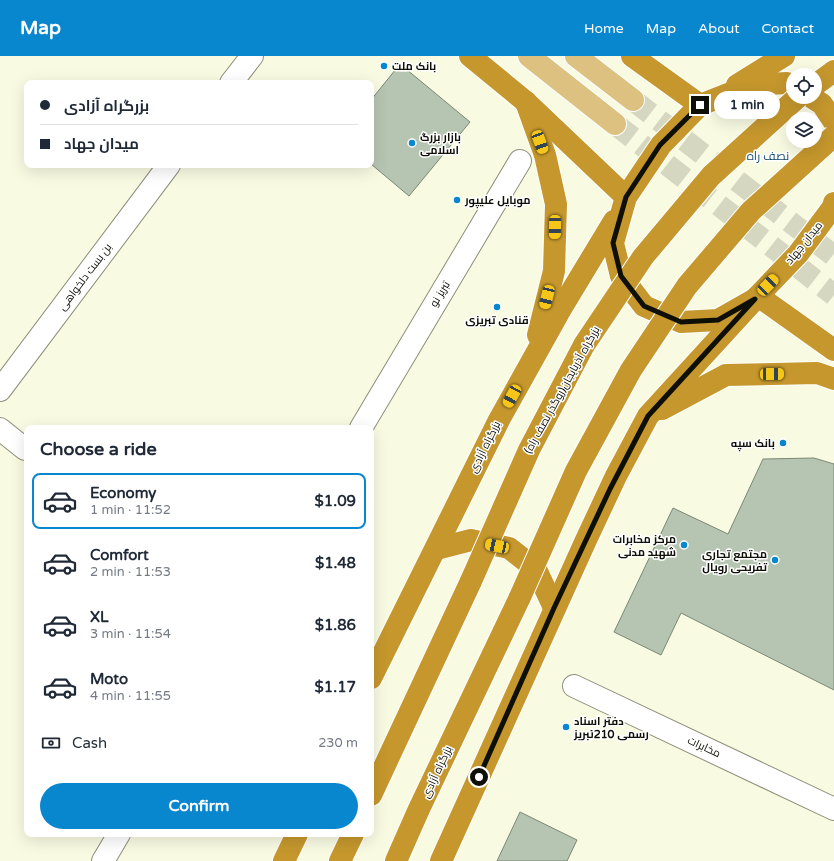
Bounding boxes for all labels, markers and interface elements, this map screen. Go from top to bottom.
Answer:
text: Map [20,17,61,39]
text: Home [584,20,624,37]
text: Map [646,20,676,37]
text: About [698,20,740,37]
text: Contact [762,20,814,37]
place label: بانک ملت [392,60,436,73]
marker: بانک ملت [379,61,389,71]
map controls [786,68,822,148]
button: locate [786,68,822,104]
callout: 1 min [714,91,780,119]
route end [691,96,709,114]
text: بزرگراه آزادی [64,97,149,115]
text: 1 min [730,97,764,113]
button: layers [786,112,822,148]
car [530,129,550,155]
place label: بازار بزرگ اسلامی [420,131,461,157]
text: میدان جهاد [64,135,139,153]
marker: بازار بزرگ اسلامی [407,138,417,148]
district label: نصف راه [747,149,789,163]
place label: موبایل علیپور [464,194,531,209]
marker: موبایل علیپور [452,195,462,205]
car [549,215,561,239]
street label: میدان جهاد [783,219,825,267]
street label: بن بست دلخواهی [56,241,114,313]
car [755,272,781,298]
street label: تبریز نو [427,279,453,309]
car [538,284,556,310]
marker: قنادی تبریزی [492,302,502,312]
place label: قنادی تبریزی [465,314,529,327]
street label: بزرگراه آذربایجان(روگذر نصف راه) [522,324,602,456]
car [760,368,784,380]
car [501,383,523,409]
street label: بزرگراه آزادی [467,419,503,475]
place label: بانک سپه [731,437,775,452]
text: Choose a ride [40,438,157,460]
marker: بانک سپه [778,438,788,448]
icon: car [42,483,78,519]
text: Economy [90,484,156,502]
text: $1.09 [315,492,356,510]
text: 1 min · 11:52 [90,502,171,518]
place label: مرکز مخابرات شهید مدنی [613,533,676,560]
car [484,538,510,554]
marker: مرکز مخابرات شهید مدنی [679,540,689,550]
icon: car [42,545,78,581]
text: Comfort [90,546,149,564]
place label: مجتمع تجاری تفریحی رویال [702,548,768,575]
text: $1.48 [315,554,356,572]
marker: مجتمع تجاری تفریحی رویال [770,555,780,565]
text: 2 min · 11:53 [90,564,171,580]
icon: car [42,607,78,643]
text: XL [90,608,109,626]
text: $1.86 [315,616,356,634]
text: 3 min · 11:54 [90,626,171,642]
icon: car [42,669,78,705]
text: Moto [90,670,128,688]
text: $1.17 [315,678,356,696]
text: 4 min · 11:55 [90,688,171,704]
place label: دفتر اسناد رسمی 210تبریز [573,715,649,741]
marker: دفتر اسناد رسمی 210تبریز [561,722,571,732]
icon: cash [40,732,62,754]
text: Cash [72,734,107,752]
street label: مخابرات [685,734,723,760]
text: 230 m [318,735,358,751]
street label: بزرگراه آزادی [419,744,455,800]
route start [470,768,488,786]
button: Confirm [40,783,358,829]

